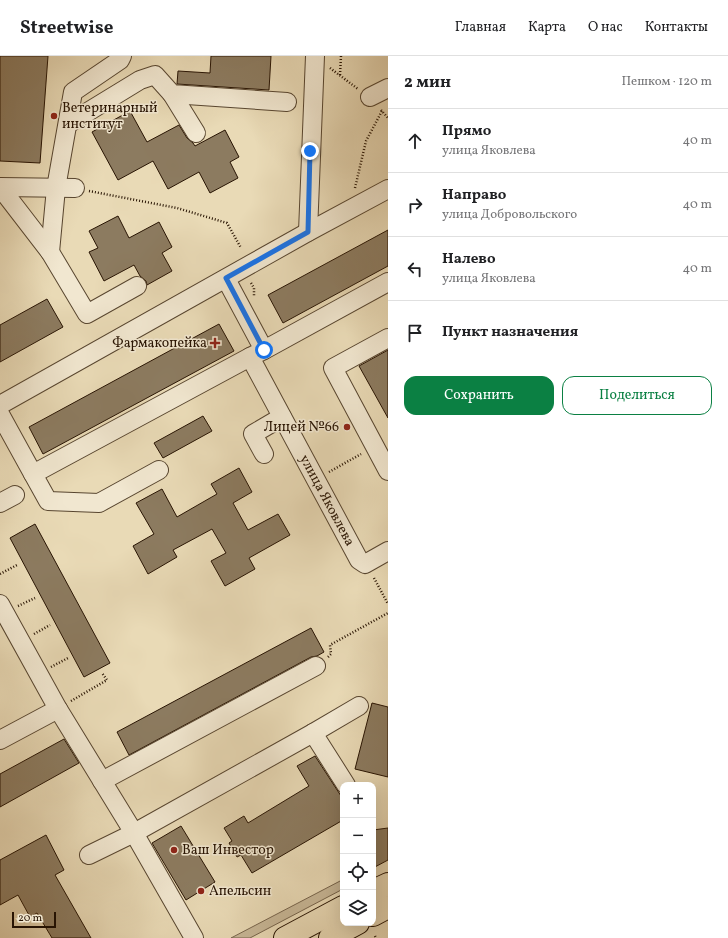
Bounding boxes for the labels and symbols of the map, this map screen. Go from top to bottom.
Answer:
place label: Ветеринарный институт [62,99,158,134]
marker: Ветеринарный институт [49,111,59,121]
route end [301,142,319,160]
place label: Фармакопейка [112,334,207,353]
marker: Фармакопейка [210,338,220,348]
route start [255,341,273,359]
place label: Лицей №66 [264,418,339,437]
marker: Лицей №66 [342,422,352,432]
street label: улица Яковлева [295,451,359,549]
place label: Ваш Инвестор [182,841,274,860]
marker: Ваш Инвестор [169,845,179,855]
place label: Апельсин [209,882,272,901]
marker: Апельсин [196,886,206,896]
scale bar [12,910,56,929]

